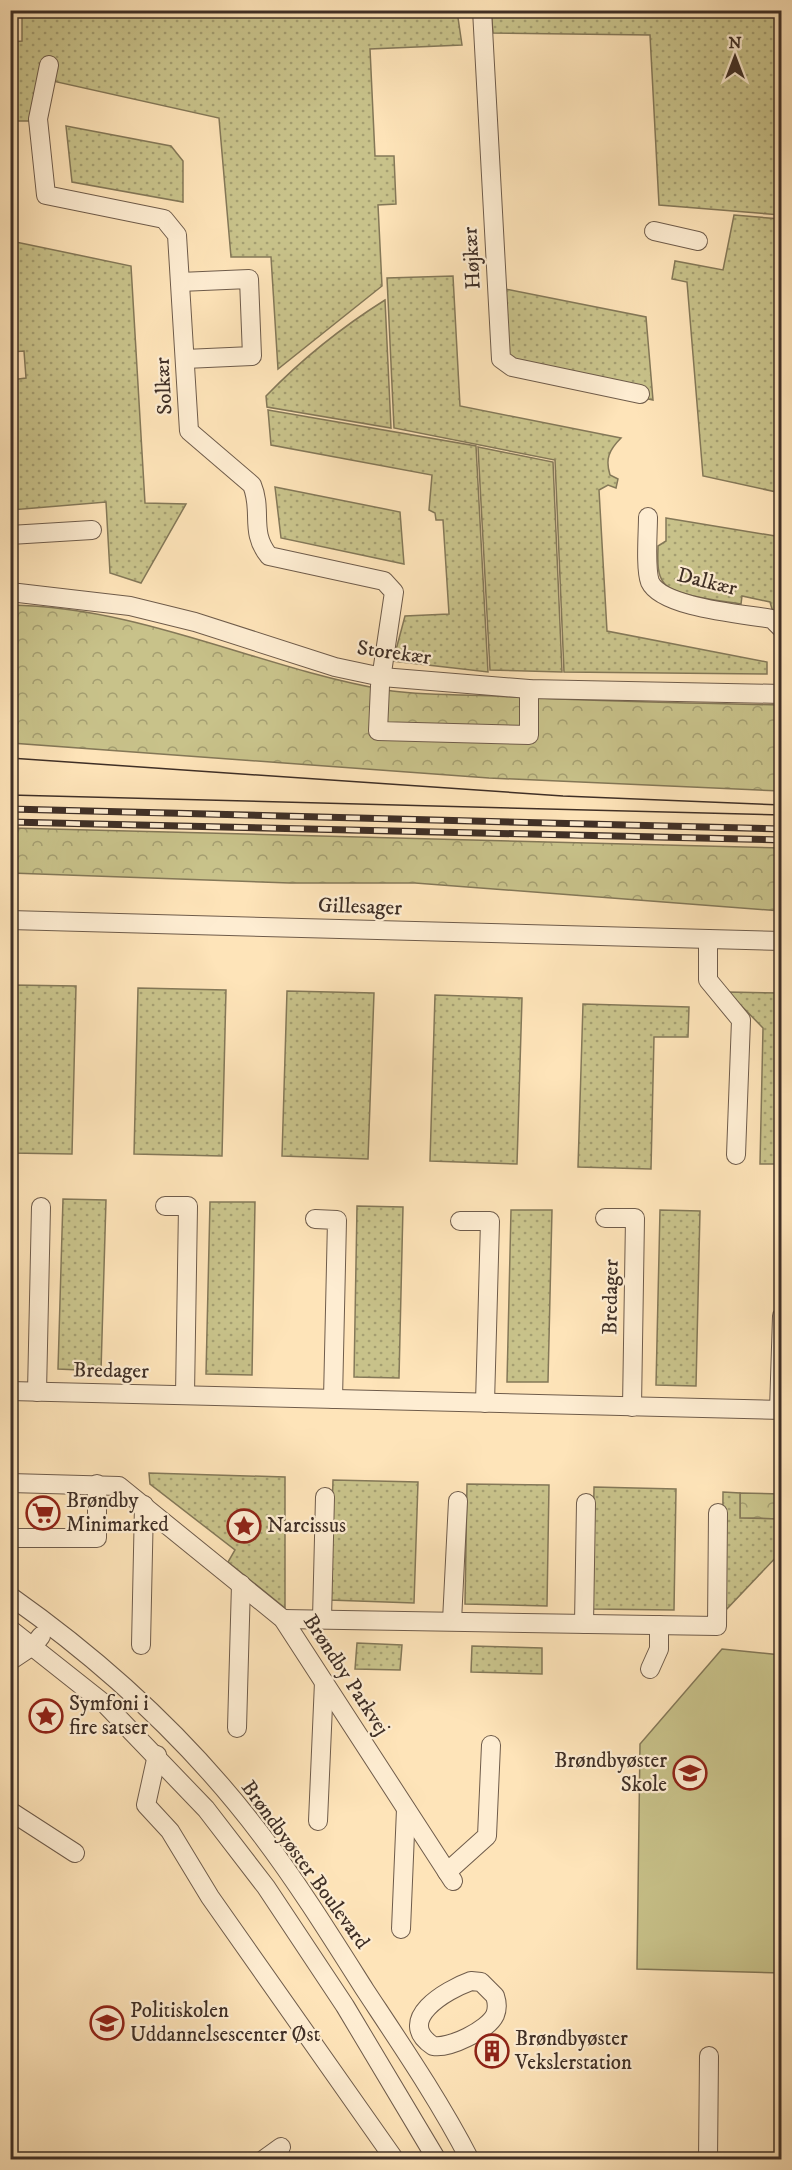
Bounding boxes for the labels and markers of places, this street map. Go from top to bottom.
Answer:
place label: Brøndby Minimarked [66,1488,169,1538]
supermarket icon: Brøndby Minimarked [25,1495,61,1531]
place icon: Narcissus [226,1508,262,1544]
place label: Narcissus [267,1513,346,1539]
place label: Symfoni i fire satser [69,1691,149,1741]
place icon: Symfoni i fire satser [28,1698,64,1734]
place label: Brøndbyøster Skole [554,1748,667,1798]
school or university icon: Brøndbyøster Skole [672,1755,708,1791]
place label: Politiskolen Uddannelsescenter Øst [130,1998,320,2048]
school or university icon: Politiskolen Uddannelsescenter Øst [89,2005,125,2041]
place label: Brøndbyøster Vekslerstation [514,2026,632,2076]
building icon: Brøndbyøster Vekslerstation [474,2033,510,2069]

